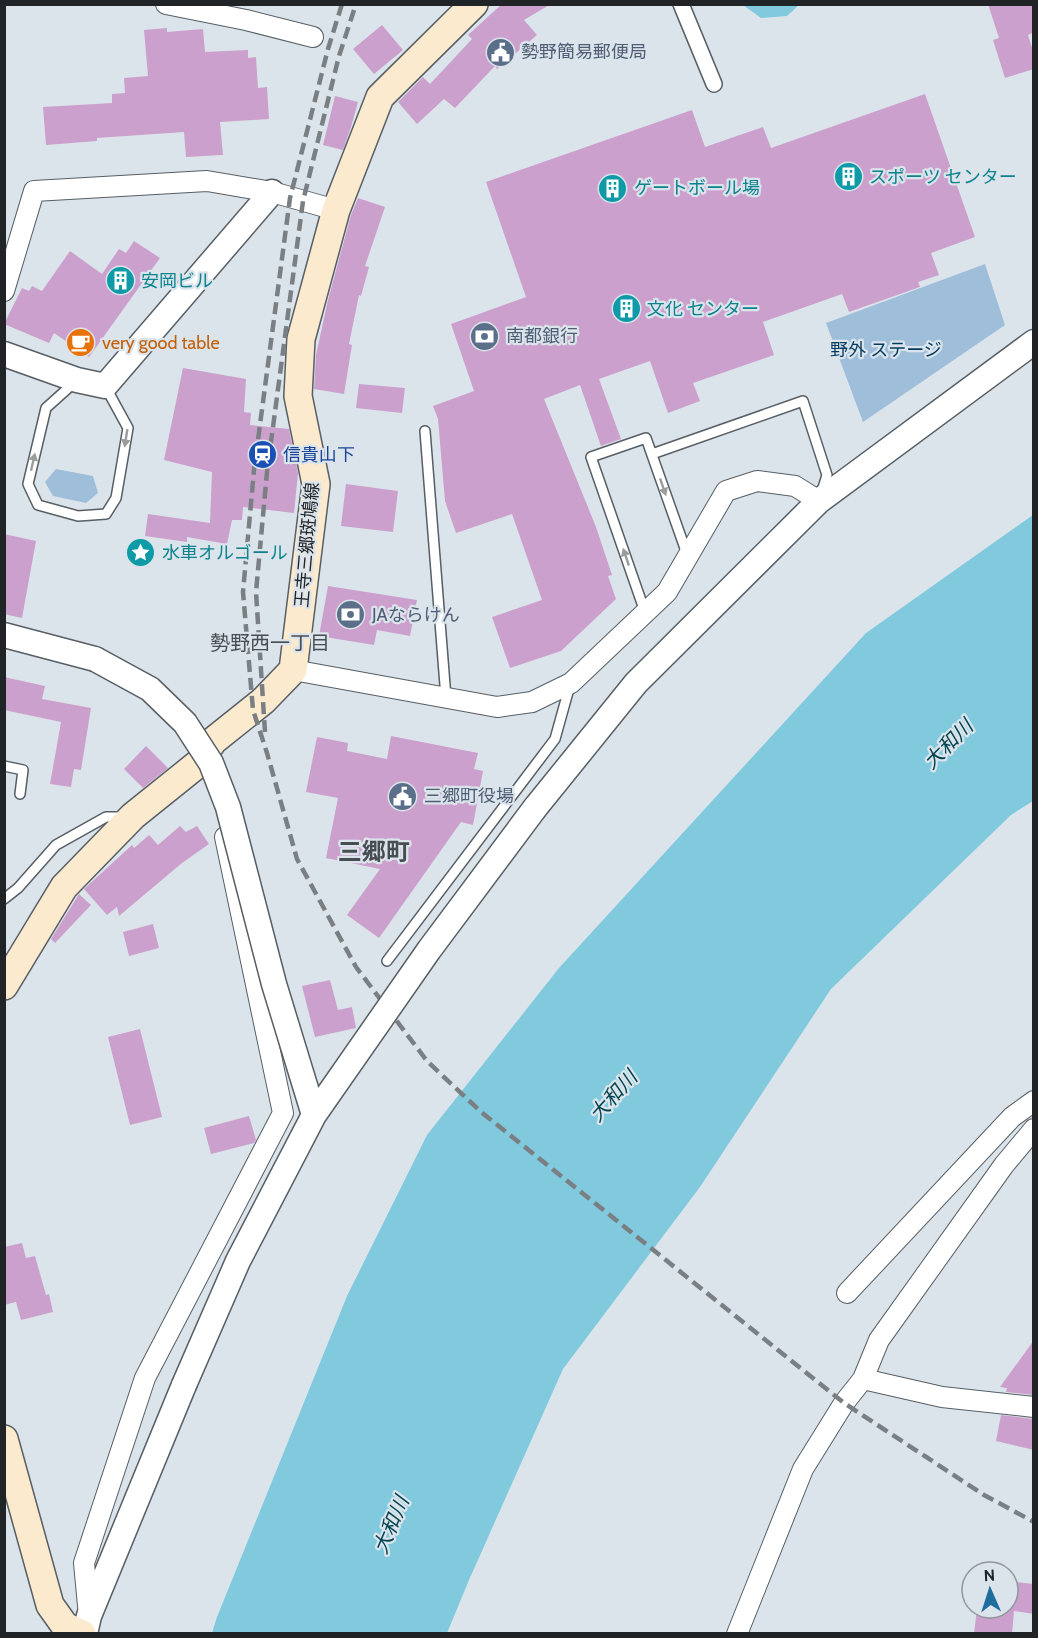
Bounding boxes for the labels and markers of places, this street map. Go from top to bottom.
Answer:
public building icon: 勢野簡易郵便局 [484,36,516,68]
place label: 勢野簡易郵便局 [521,41,647,63]
building icon: スポーツ センター [832,161,864,193]
place label: スポーツ センター [869,166,1017,188]
building icon: ゲートボール場 [597,172,629,204]
place label: ゲートボール場 [634,177,760,199]
building icon: 安岡ビル [104,265,136,297]
place label: 安岡ビル [141,270,213,292]
building icon: 文化 センター [610,293,642,325]
place label: 文化 センター [647,298,759,320]
bank icon: 南都銀行 [469,320,501,352]
place label: 南都銀行 [506,325,578,347]
cafe icon: very good table [65,327,97,359]
place label: very good table [102,332,220,354]
station icon: 信貴山下 [246,439,278,471]
place label: 信貴山下 [283,444,355,466]
place icon: 水車オルゴール [125,537,157,569]
place label: 水車オルゴール [162,542,288,564]
bank icon: JAならけん [335,599,367,631]
place label: JAならけん [371,604,460,626]
public building icon: 三郷町役場 [387,780,419,812]
place label: 三郷町役場 [424,785,514,807]

